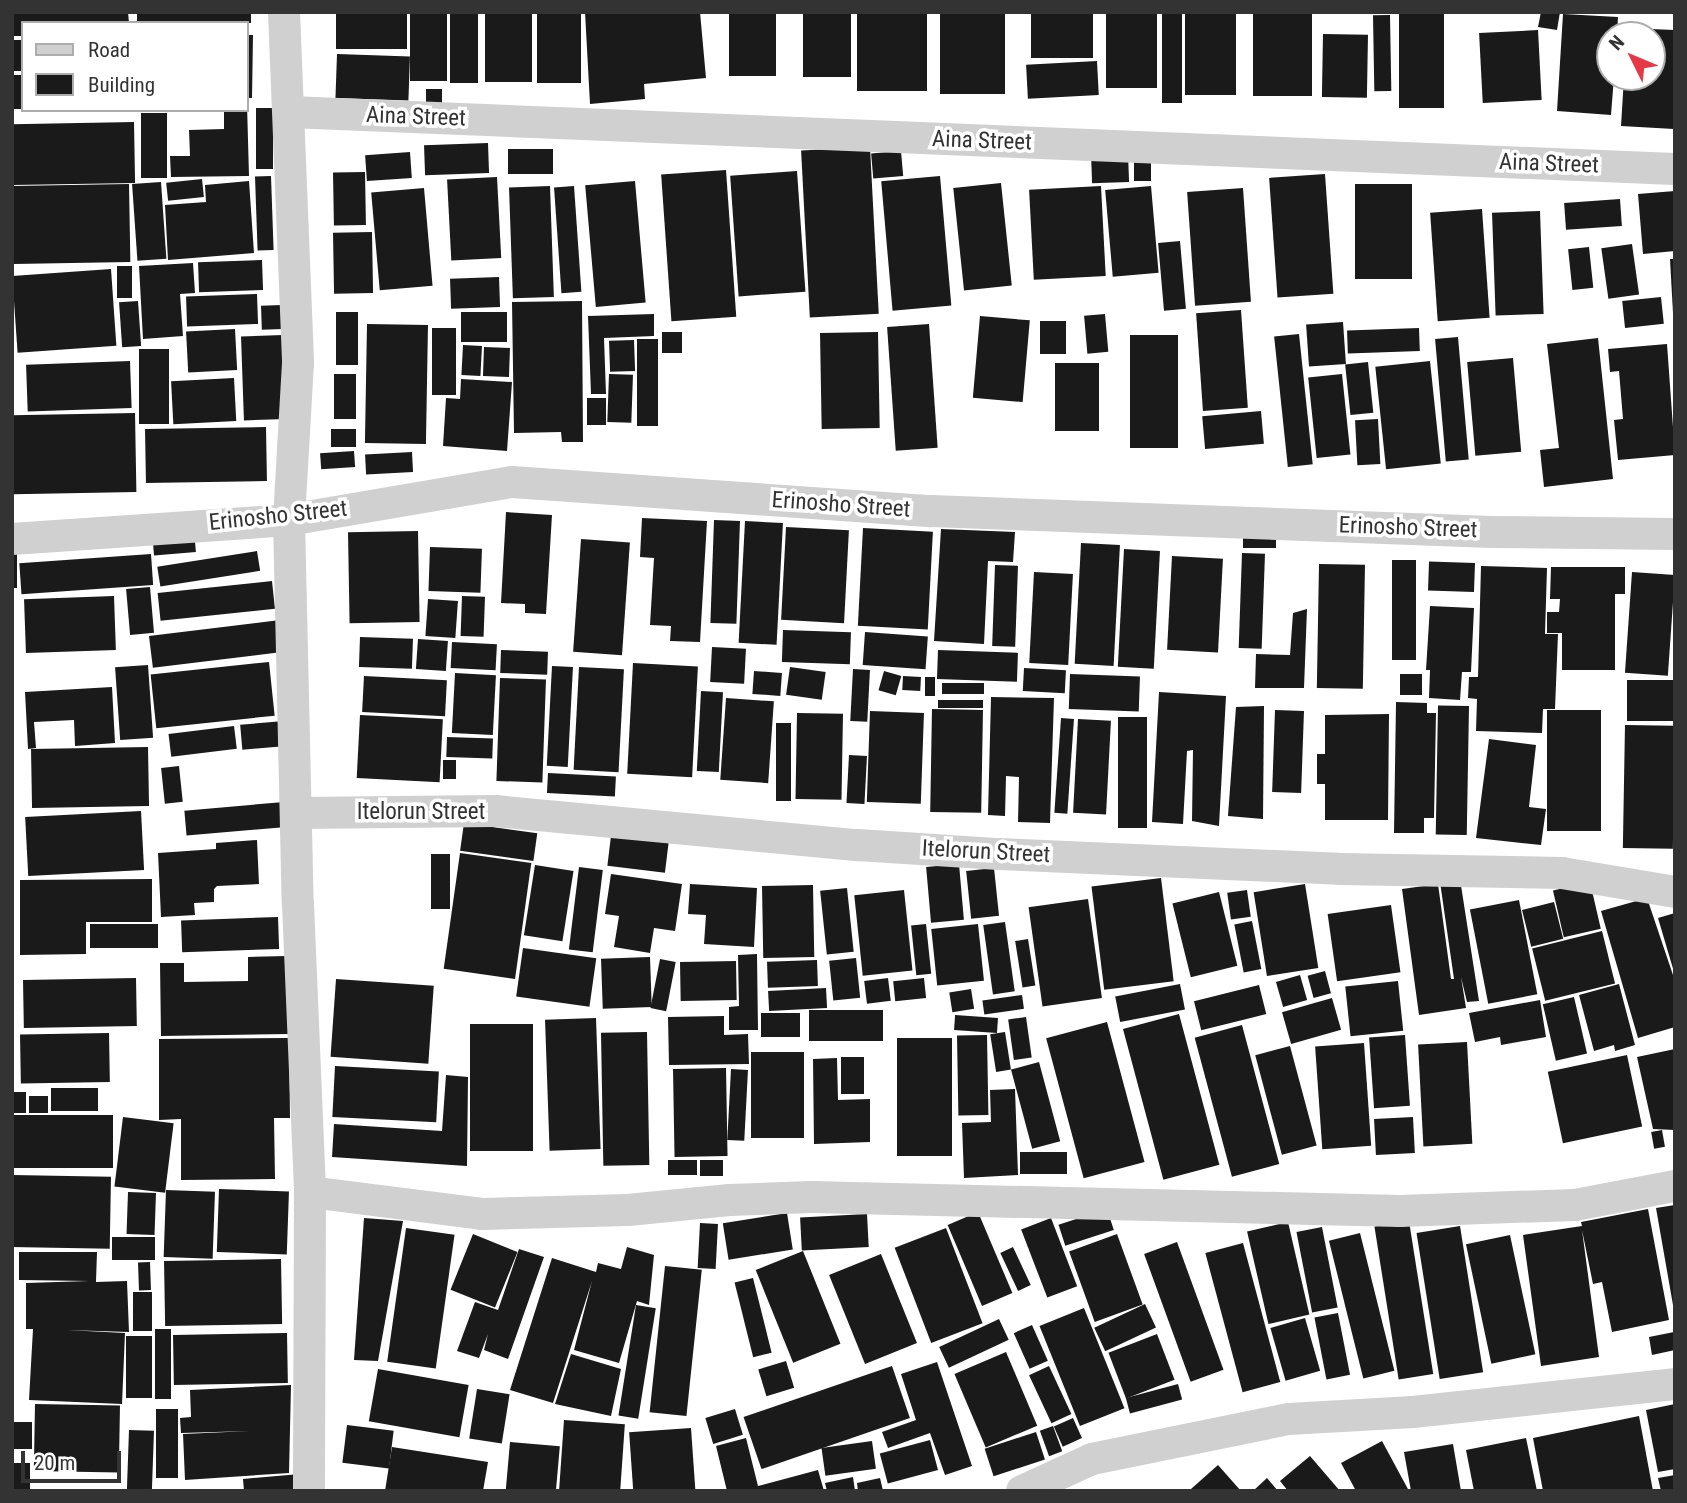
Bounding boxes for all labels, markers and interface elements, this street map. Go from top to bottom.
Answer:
legend [21,21,248,112]
north arrow [1596,21,1666,91]
text: N [1604,31,1629,55]
text: Road [88,38,130,62]
text: Building [88,73,155,97]
street label: Aina Street [366,101,466,133]
street label: Aina Street [932,125,1032,157]
street label: Aina Street [1499,148,1599,180]
street label: Erinosho Street [771,486,911,524]
street label: Erinosho Street [208,495,348,537]
street label: Erinosho Street [1338,512,1478,544]
street label: Itelorun Street [357,798,485,826]
street label: Itelorun Street [921,835,1051,869]
scale bar [24,1436,124,1480]
text: 20 m [34,1451,75,1475]

